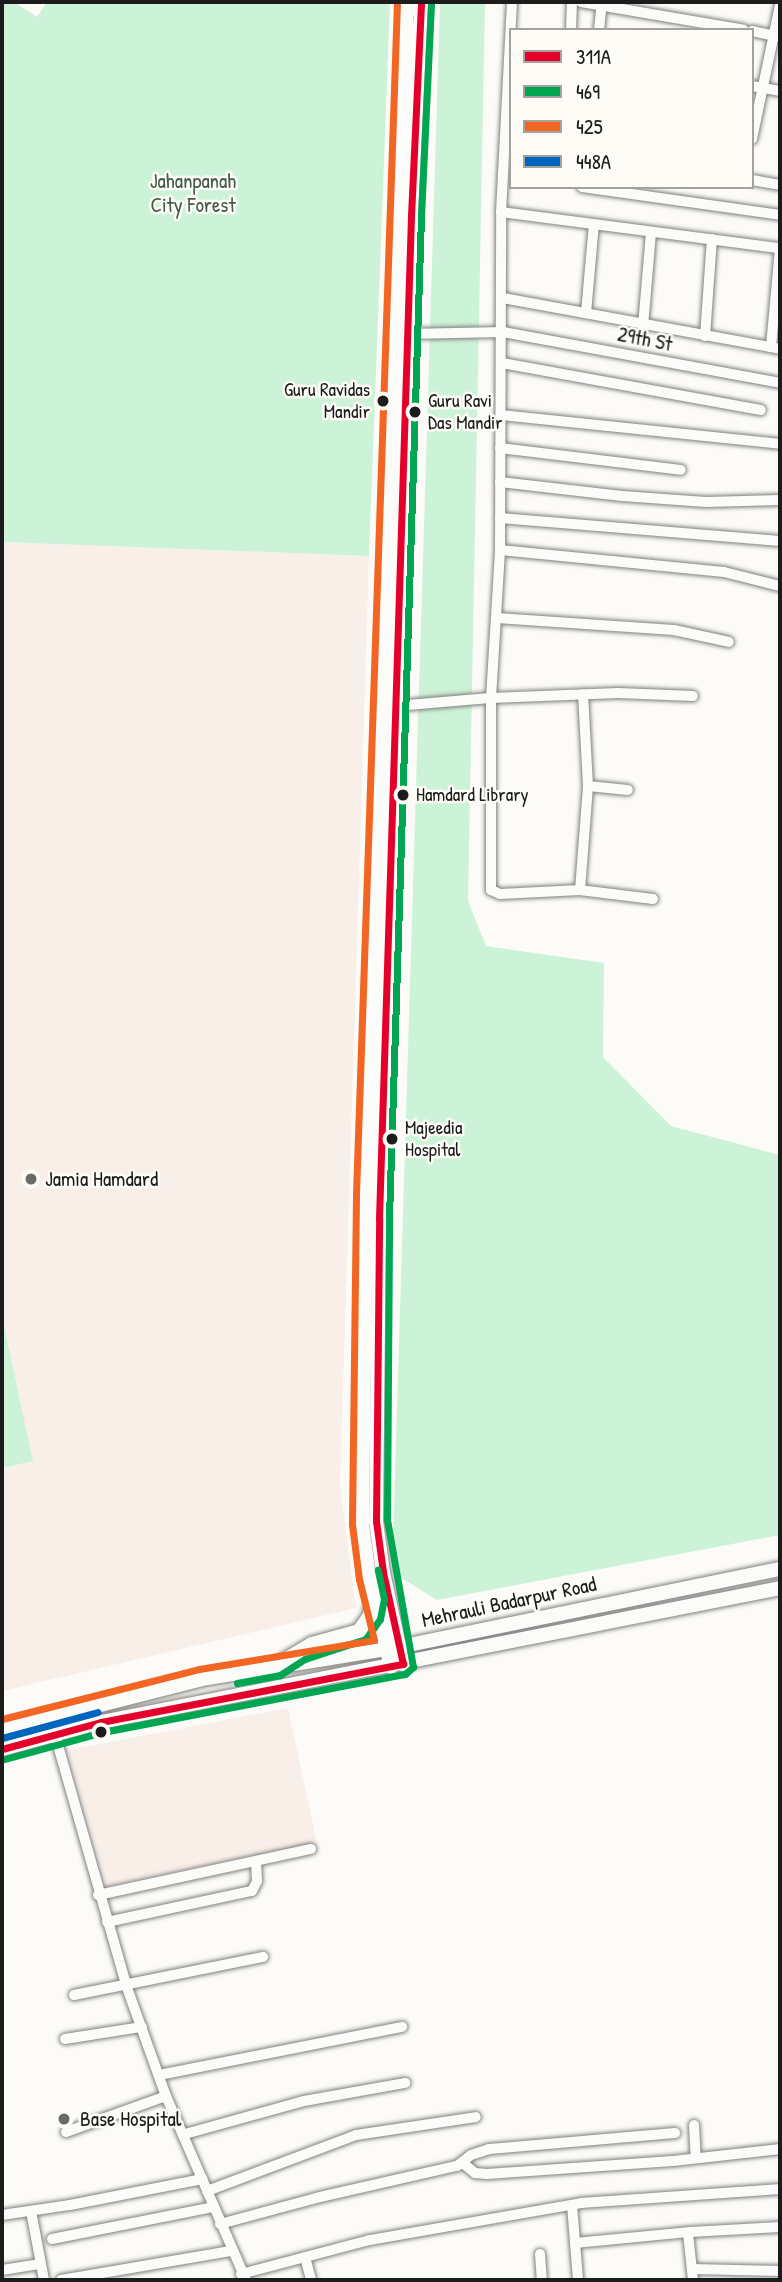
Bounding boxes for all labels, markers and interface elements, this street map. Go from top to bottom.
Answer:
legend [509,28,754,189]
text: 311A [576,42,611,71]
text: 469 [576,77,600,106]
text: 425 [576,112,603,141]
text: 448A [576,147,611,176]
park label: Jahanpanah City Forest [150,168,236,218]
street label: 29th St [615,321,675,357]
place label: Guru Ravidas Mandir [284,379,370,423]
place label: Guru Ravi Das Mandir [428,390,502,434]
marker: Guru Ravidas Mandir [376,394,390,408]
marker: Guru Ravi Das Mandir [408,405,422,419]
place label: Hamdard Library [416,784,528,806]
marker: Hamdard Library [396,788,410,802]
place label: Majeedia Hospital [405,1117,462,1161]
marker: Majeedia Hospital [385,1132,399,1146]
place label: Jamia Hamdard [45,1166,158,1192]
marker: Jamia Hamdard [23,1171,39,1187]
street label: Mehrauli Badarpur Road [420,1571,598,1633]
unlabelled marker [94,1725,108,1739]
place label: Base Hospital [80,2106,181,2132]
marker: Base Hospital [54,2109,74,2129]

